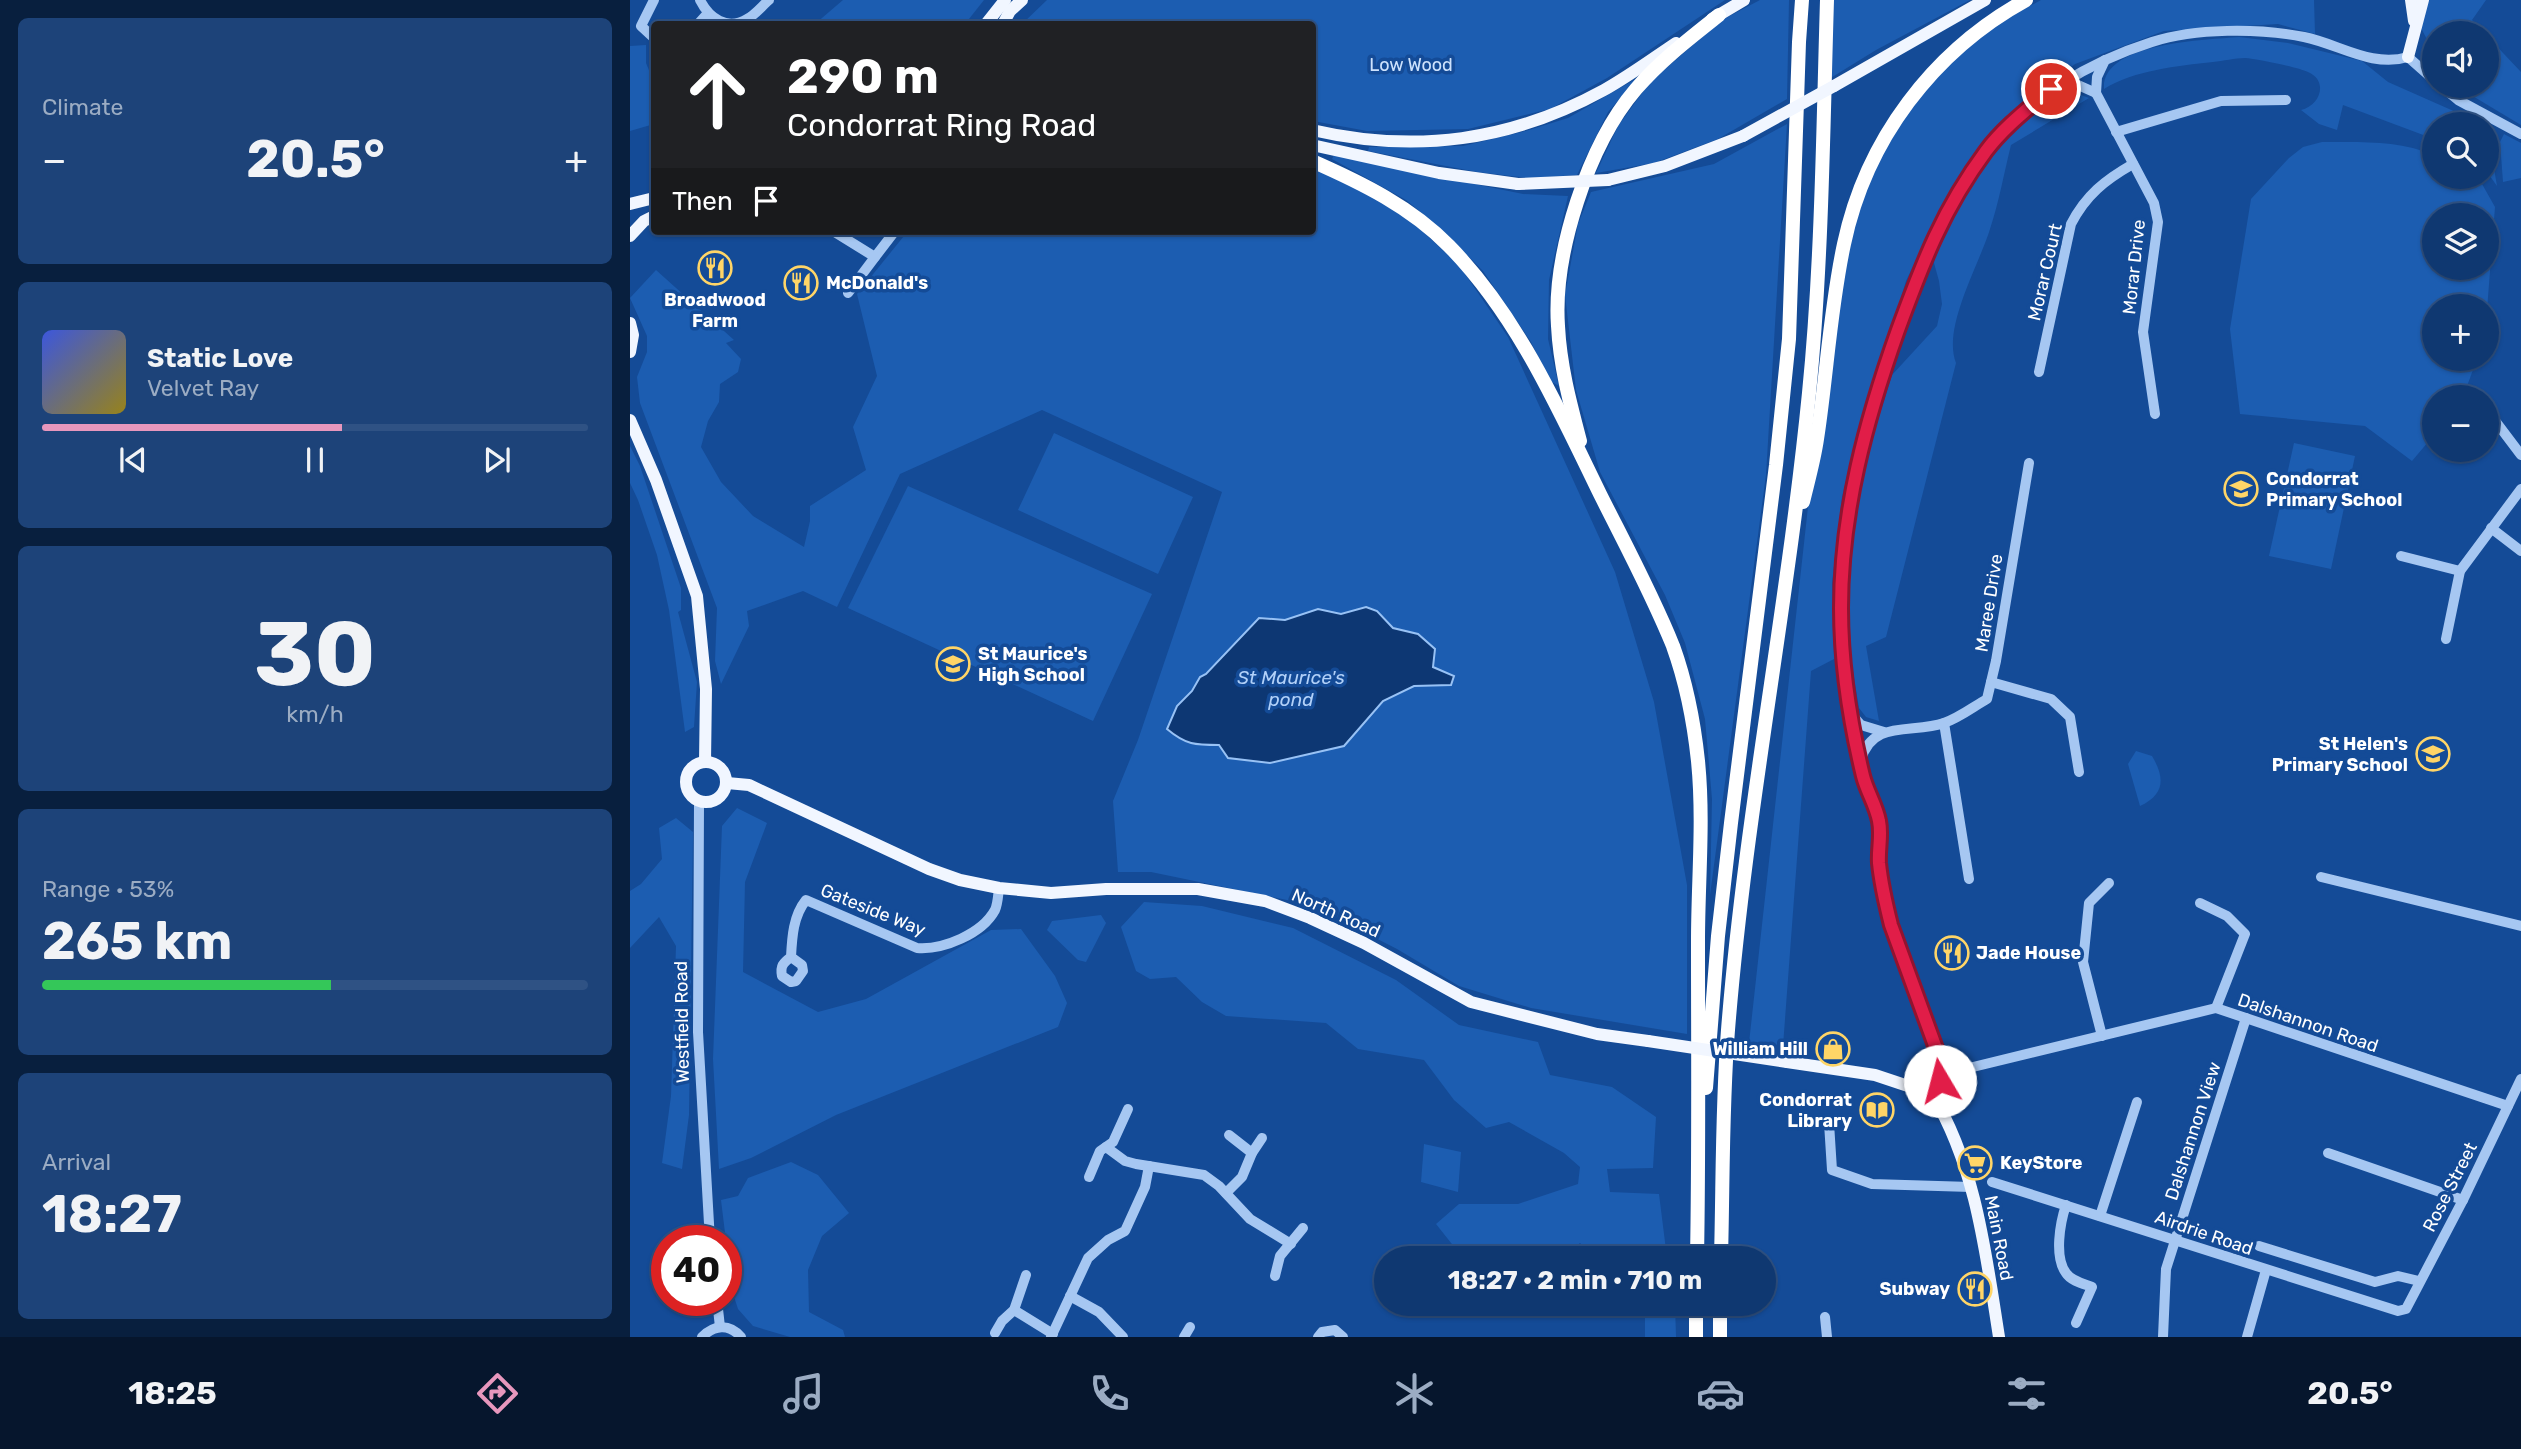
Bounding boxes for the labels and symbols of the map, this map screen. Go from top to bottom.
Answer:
park label: Low Wood [1369,54,1453,76]
pin [2021,59,2081,119]
street label: Morar Drive [2118,218,2150,316]
street label: Morar Court [2023,221,2067,323]
restaurant icon: Broadwood Farm [696,249,734,287]
restaurant icon: McDonald's [782,264,820,302]
place label: McDonald's [826,272,928,294]
place label: Broadwood Farm [664,289,766,332]
place label: Condorrat Primary School [2266,468,2402,511]
school or university icon: Condorrat Primary School [2222,470,2260,508]
street label: Maree Drive [1970,552,2008,654]
place label: St Maurice's High School [978,643,1087,686]
school or university icon: St Maurice's High School [934,645,972,683]
water label: St Maurice's pond [1237,666,1345,711]
place label: St Helen's Primary School [2272,733,2408,776]
school or university icon: St Helen's Primary School [2414,735,2452,773]
street label: Gateside Way [817,879,929,941]
street label: North Road [1288,884,1384,942]
restaurant icon: Jade House [1933,934,1971,972]
place label: Jade House [1976,942,2081,964]
street label: Westfield Road [670,961,694,1083]
street label: Dalshannon Road [2235,989,2381,1057]
shop icon: William Hill [1814,1030,1852,1068]
place label: William Hill [1713,1038,1808,1060]
position arrow [1903,1044,1977,1118]
street label: Dalshannon View [2160,1059,2226,1203]
place label: Condorrat Library [1759,1089,1852,1132]
library icon: Condorrat Library [1858,1091,1896,1129]
street label: Rose Street [2418,1138,2482,1236]
supermarket icon: KeyStore [1956,1144,1994,1182]
place label: KeyStore [2000,1152,2083,1174]
street label: Main Road [1980,1193,2018,1283]
street label: Airdrie Road [2152,1206,2256,1260]
speed limit sign: 40 [651,1225,742,1316]
restaurant icon: Subway [1956,1270,1994,1308]
place label: Subway [1880,1278,1950,1300]

